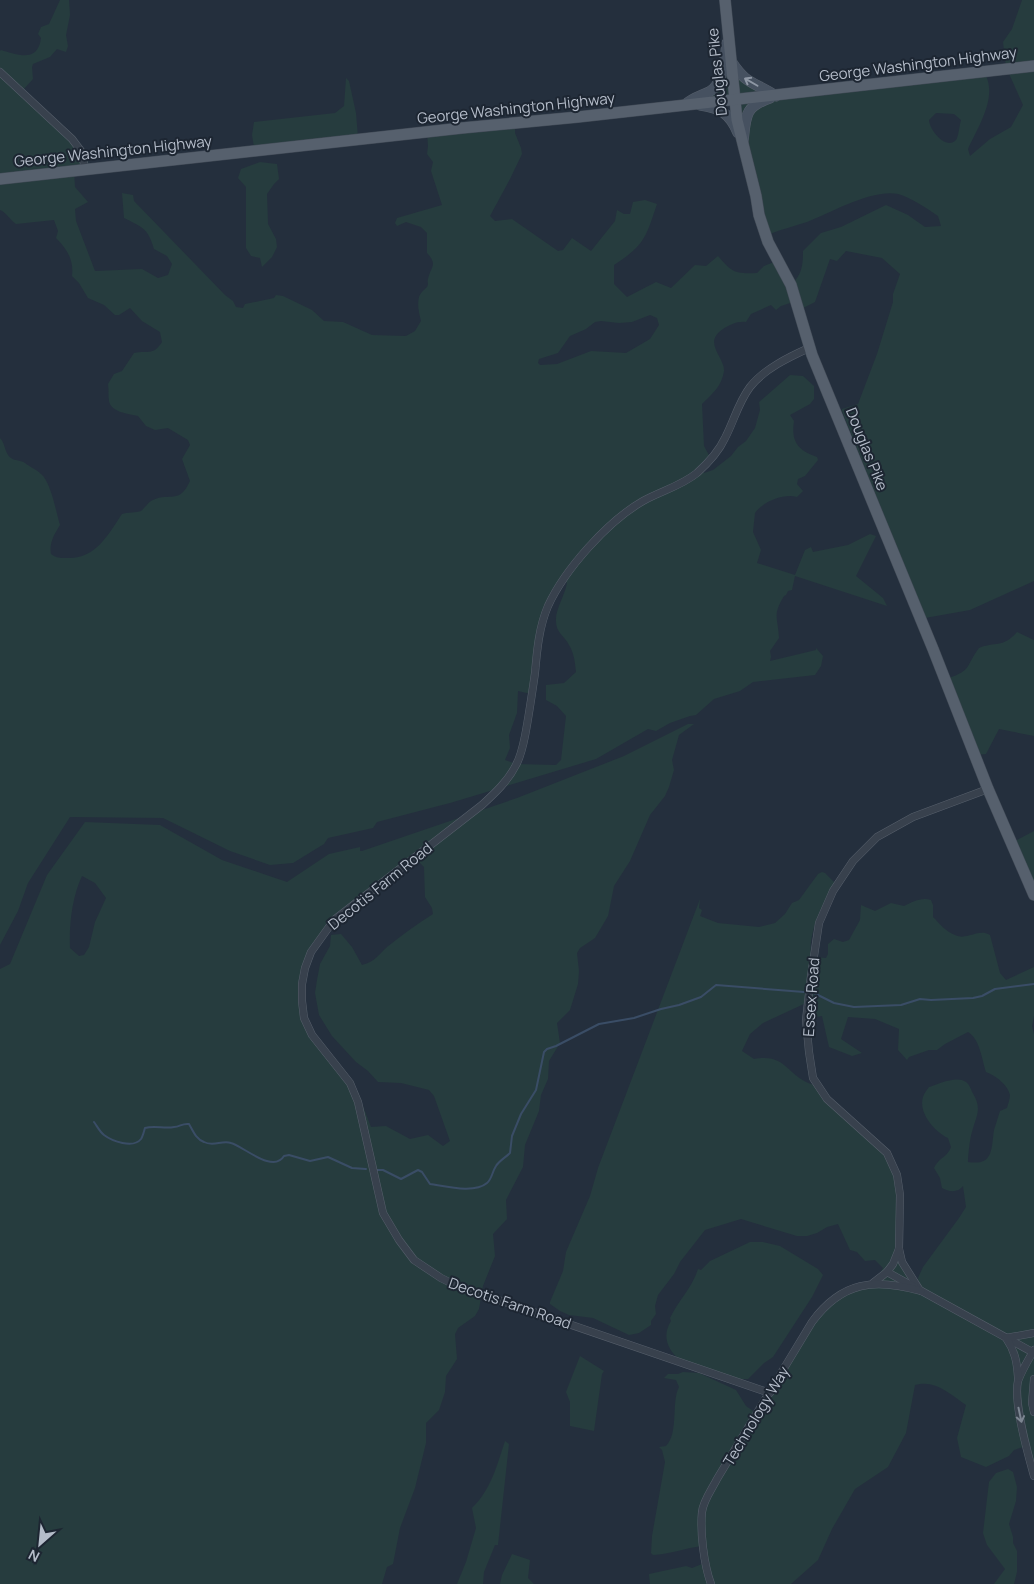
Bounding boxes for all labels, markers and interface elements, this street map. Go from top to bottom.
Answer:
street label: Douglas Pike [702,27,732,117]
street label: George Washington Highway [818,41,1018,87]
one-way arrow [743,77,758,87]
street label: George Washington Highway [416,87,616,129]
street label: George Washington Highway [13,130,213,172]
street label: Douglas Pike [841,404,893,494]
street label: Decotis Farm Road [323,837,437,935]
street label: Essex Road [798,957,824,1037]
street label: Decotis Farm Road [446,1272,574,1334]
street label: Technology Way [718,1362,794,1470]
one-way arrow [1016,1406,1025,1422]
north arrow [15,1519,65,1569]
text: N [25,1545,43,1567]

